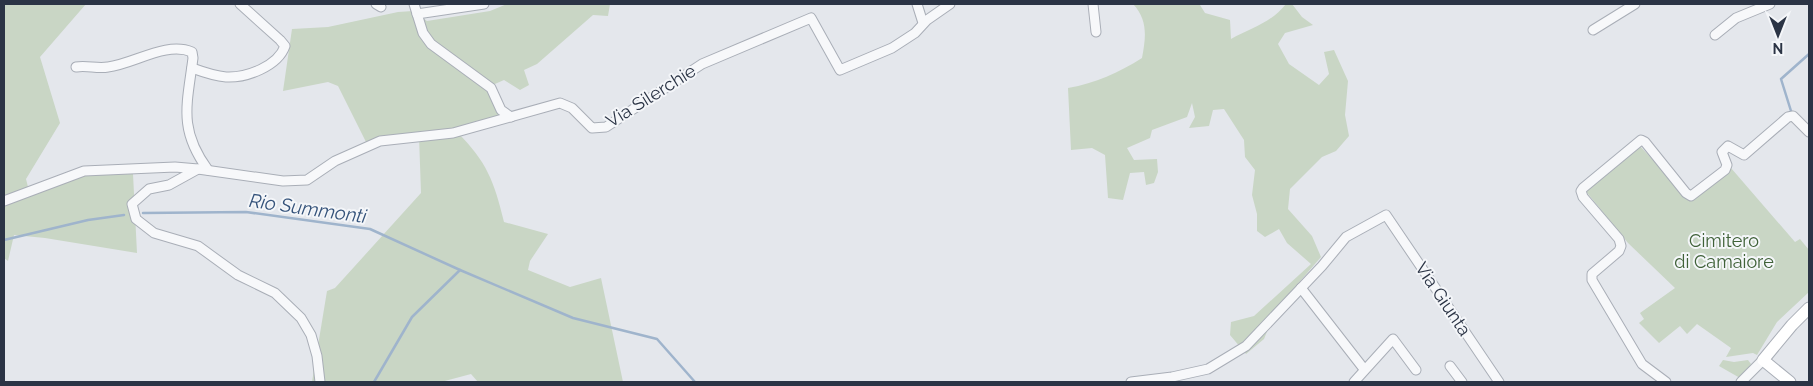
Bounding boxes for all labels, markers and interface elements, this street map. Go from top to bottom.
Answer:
north arrow [1753,10,1803,60]
text: N [1773,40,1783,56]
street label: Via Silerchie [602,59,700,131]
water label: Rio Summonti [248,189,369,227]
park label: Cimitero di Camaiore [1674,230,1774,272]
street label: Via Giunta [1411,258,1476,340]

